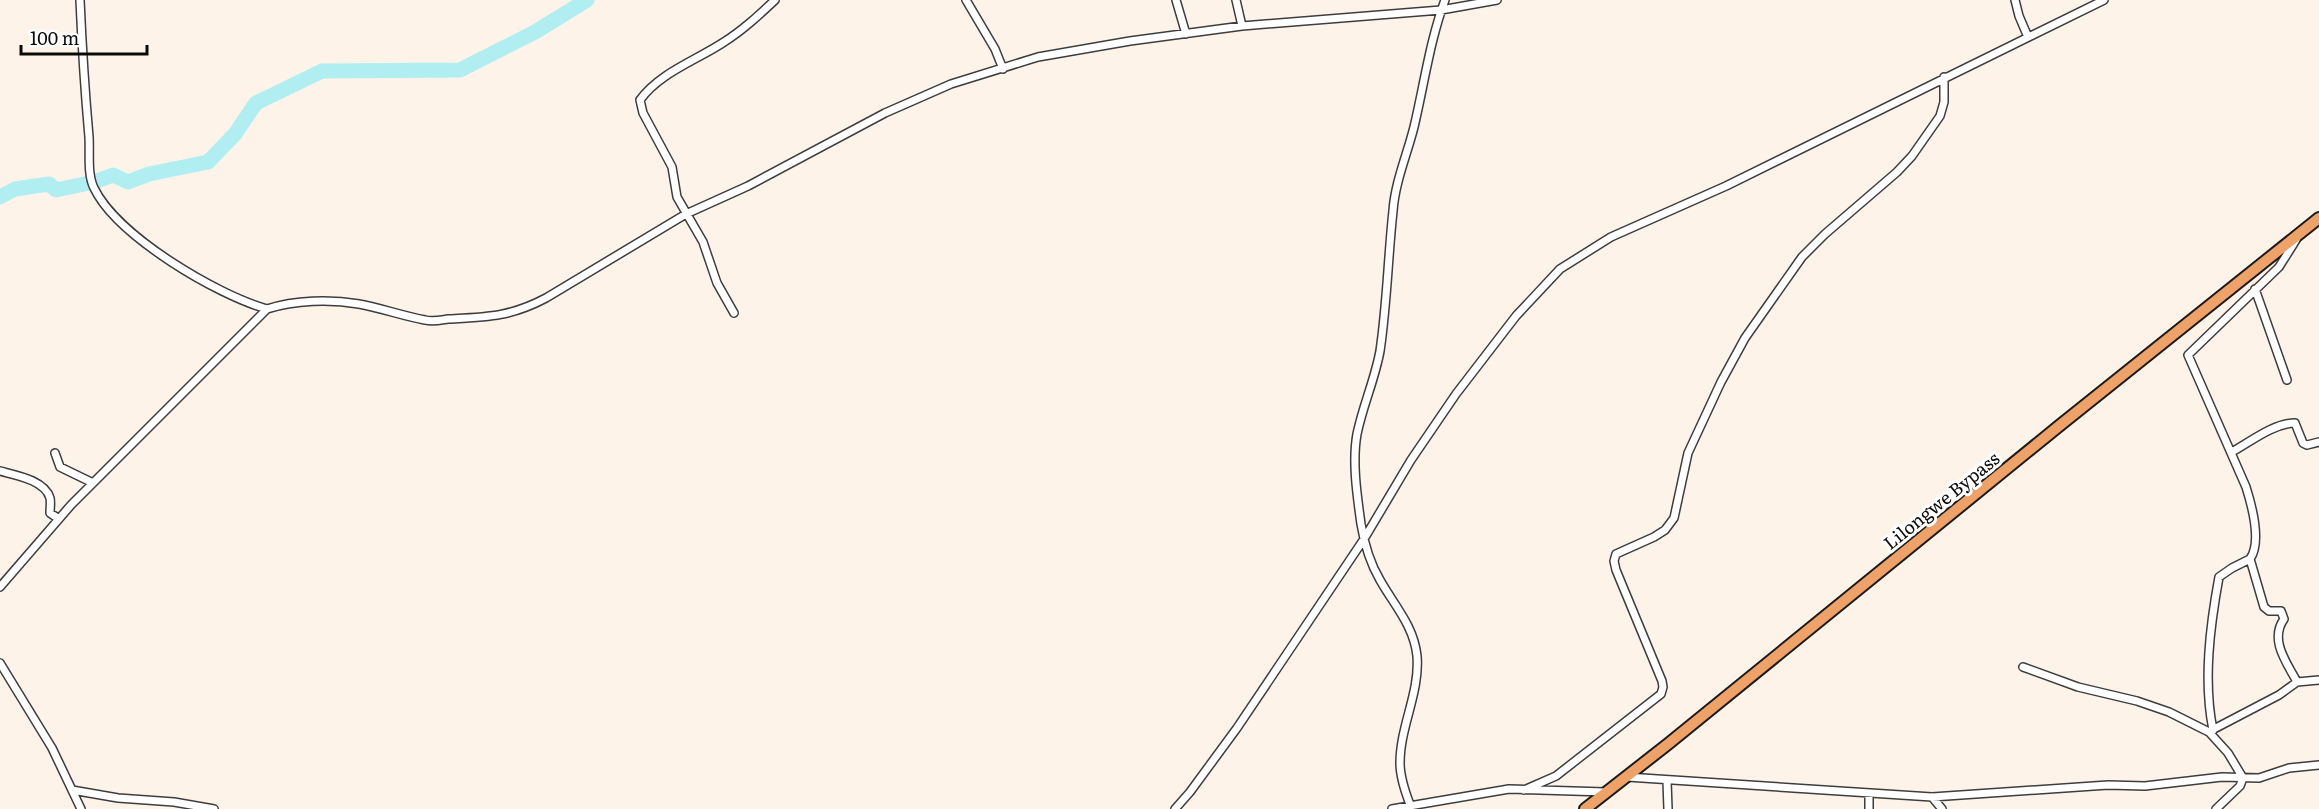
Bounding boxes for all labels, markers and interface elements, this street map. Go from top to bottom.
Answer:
scale bar [21,18,147,56]
text: 100 m [30,24,79,51]
street label: Lilongwe Bypass [1877,445,2005,555]

